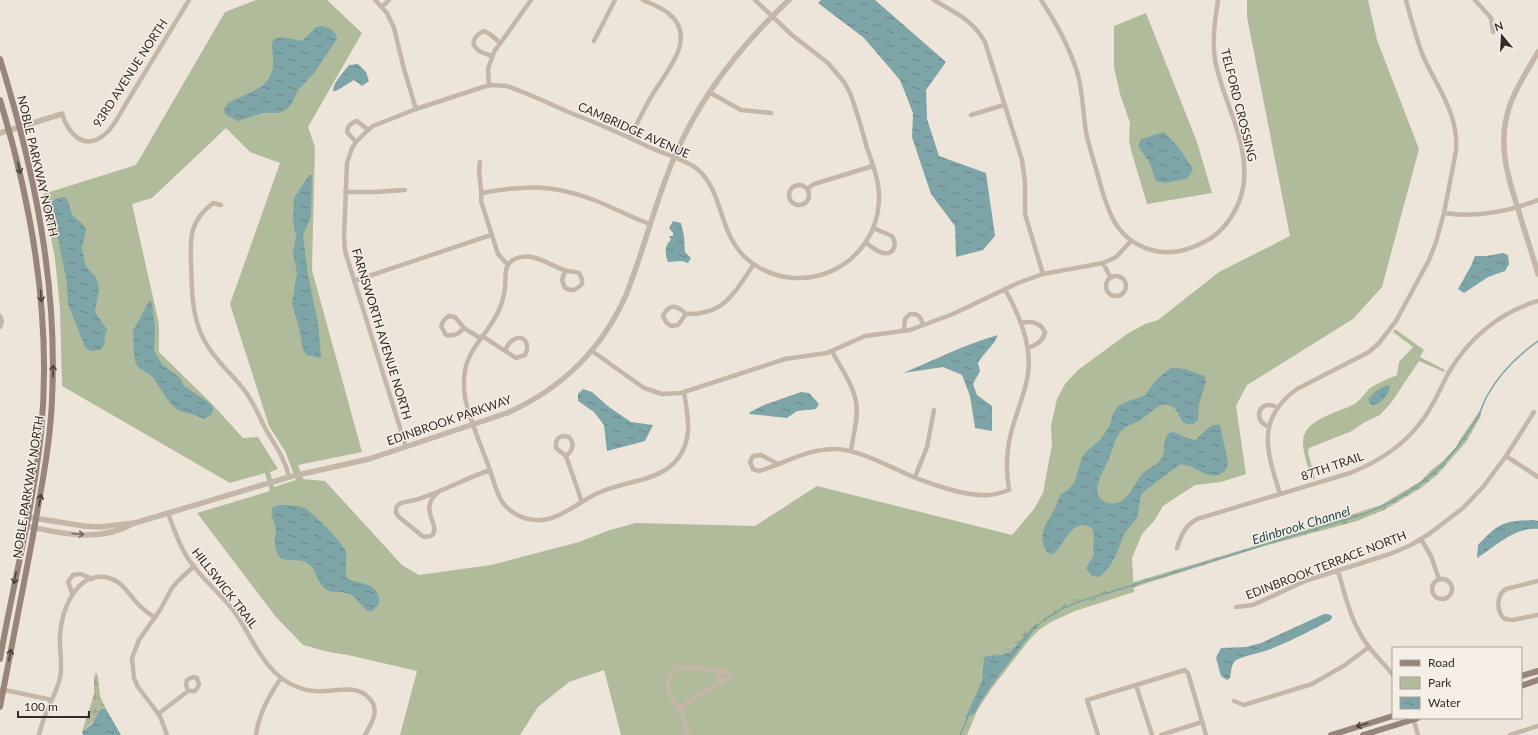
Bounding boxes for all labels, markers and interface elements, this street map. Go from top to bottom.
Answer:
street label: 93RD AVENUE NORTH [89,16,171,130]
north arrow [1482,16,1522,56]
text: N [1493,19,1505,34]
street label: TELFORD CROSSING [1218,47,1260,163]
street label: NOBLE PARKWAY NORTH [14,94,62,238]
street label: CAMBRIDGE AVENUE [576,99,692,161]
one-way arrow [16,161,24,174]
street label: FARNSWORTH AVENUE NORTH [349,247,415,421]
one-way arrow [38,289,45,302]
one-way arrow [49,365,57,378]
street label: EDINBROOK PARKWAY [385,391,514,448]
street label: NOBLE PARKWAY NORTH [9,415,47,559]
street label: 87TH TRAIL [1299,448,1365,484]
one-way arrow [36,494,44,507]
water label: Edinbrook Channel [1250,502,1352,548]
street label: EDINBROOK TERRACE NORTH [1244,527,1408,603]
one-way arrow [71,531,84,538]
street label: HILLSWICK TRAIL [189,545,261,631]
one-way arrow [11,571,19,584]
legend [1392,647,1522,719]
one-way arrow [6,649,14,662]
text: Road [1428,655,1455,670]
text: Park [1428,675,1452,690]
scale bar [18,693,89,719]
text: Water [1428,695,1461,710]
text: 100 m [24,699,58,714]
one-way arrow [1356,722,1369,729]

